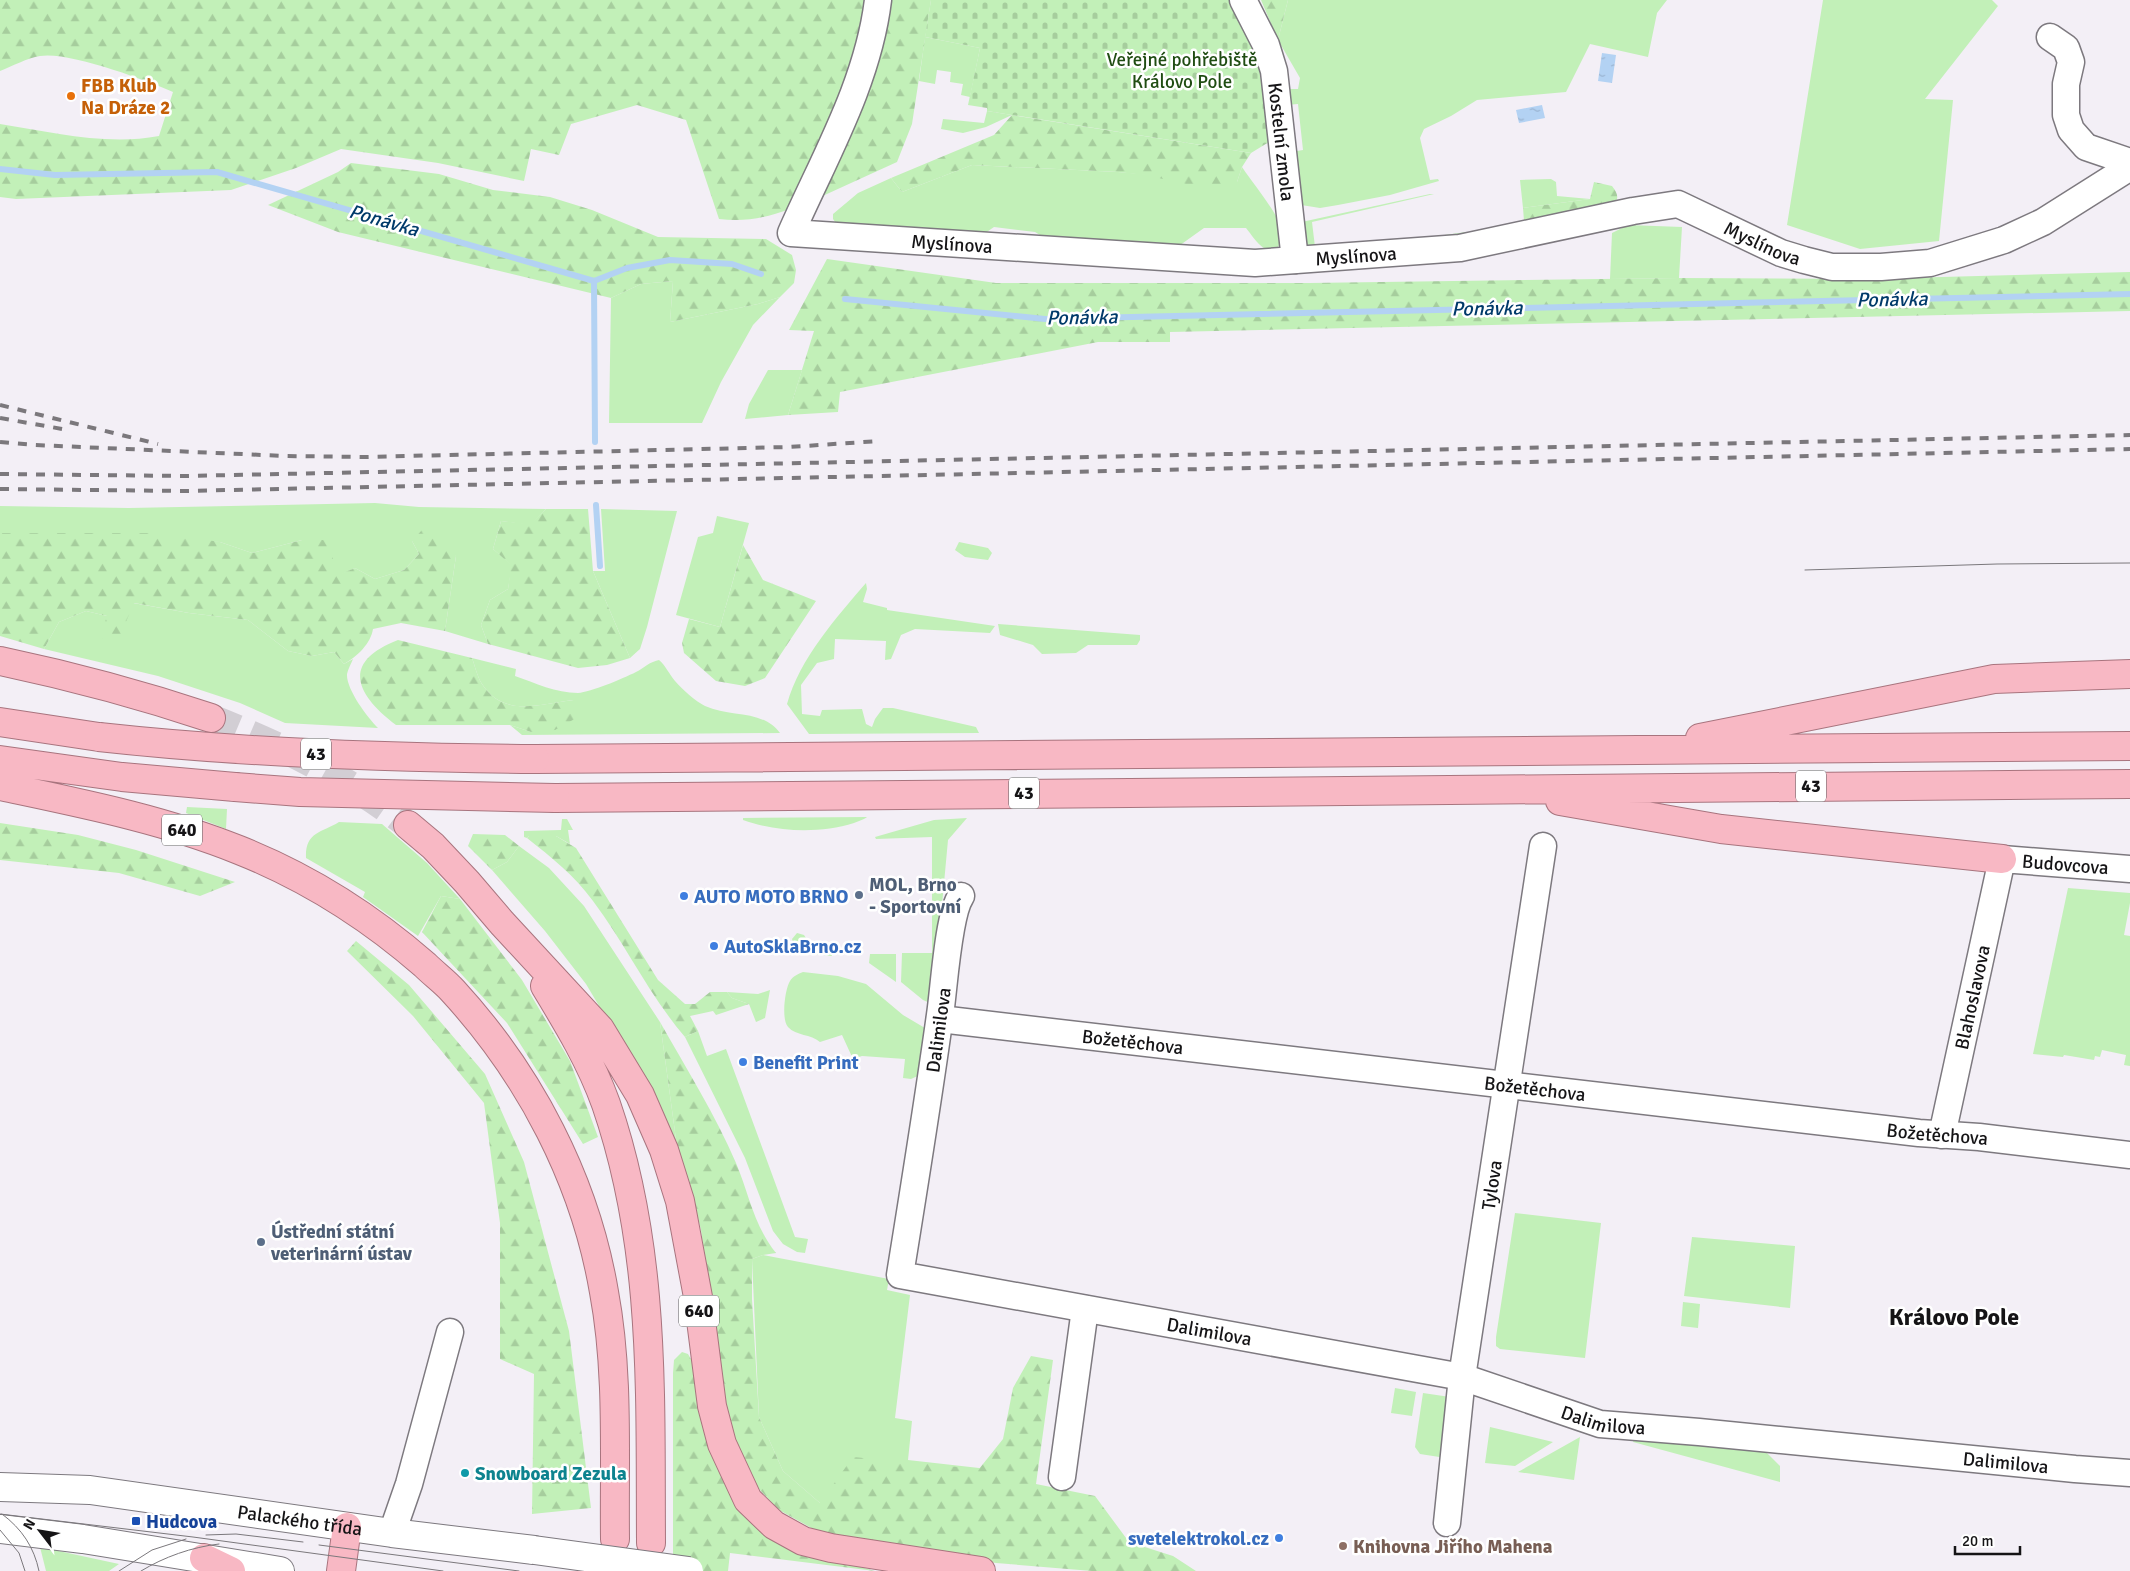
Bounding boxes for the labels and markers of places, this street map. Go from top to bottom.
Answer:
place label: FBB Klub Na Dráze 2 [81,74,170,120]
marker: FBB Klub Na Dráze 2 [65,90,77,102]
place label: MOL, Brno - Sportovní [869,873,962,919]
place label: AUTO MOTO BRNO [694,885,848,909]
marker: MOL, Brno - Sportovní [853,889,865,901]
marker: AUTO MOTO BRNO [678,890,690,902]
place label: AutoSklaBrno.cz [724,935,862,959]
marker: AutoSklaBrno.cz [708,940,720,952]
place label: Benefit Print [753,1051,859,1075]
marker: Benefit Print [737,1056,749,1068]
place label: Ústřední státní veterinární ústav [270,1220,413,1266]
marker: Ústřední státní veterinární ústav [255,1236,267,1248]
place label: Snowboard Zezula [475,1462,627,1486]
marker: Snowboard Zezula [459,1467,471,1479]
place label: Hudcova [146,1510,217,1534]
marker: Hudcova [130,1515,142,1527]
place label: svetelektrokol.cz [1128,1527,1269,1551]
marker: svetelektrokol.cz [1273,1532,1285,1544]
place label: Knihovna Jiřího Mahena [1353,1535,1553,1559]
marker: Knihovna Jiřího Mahena [1337,1540,1349,1552]

